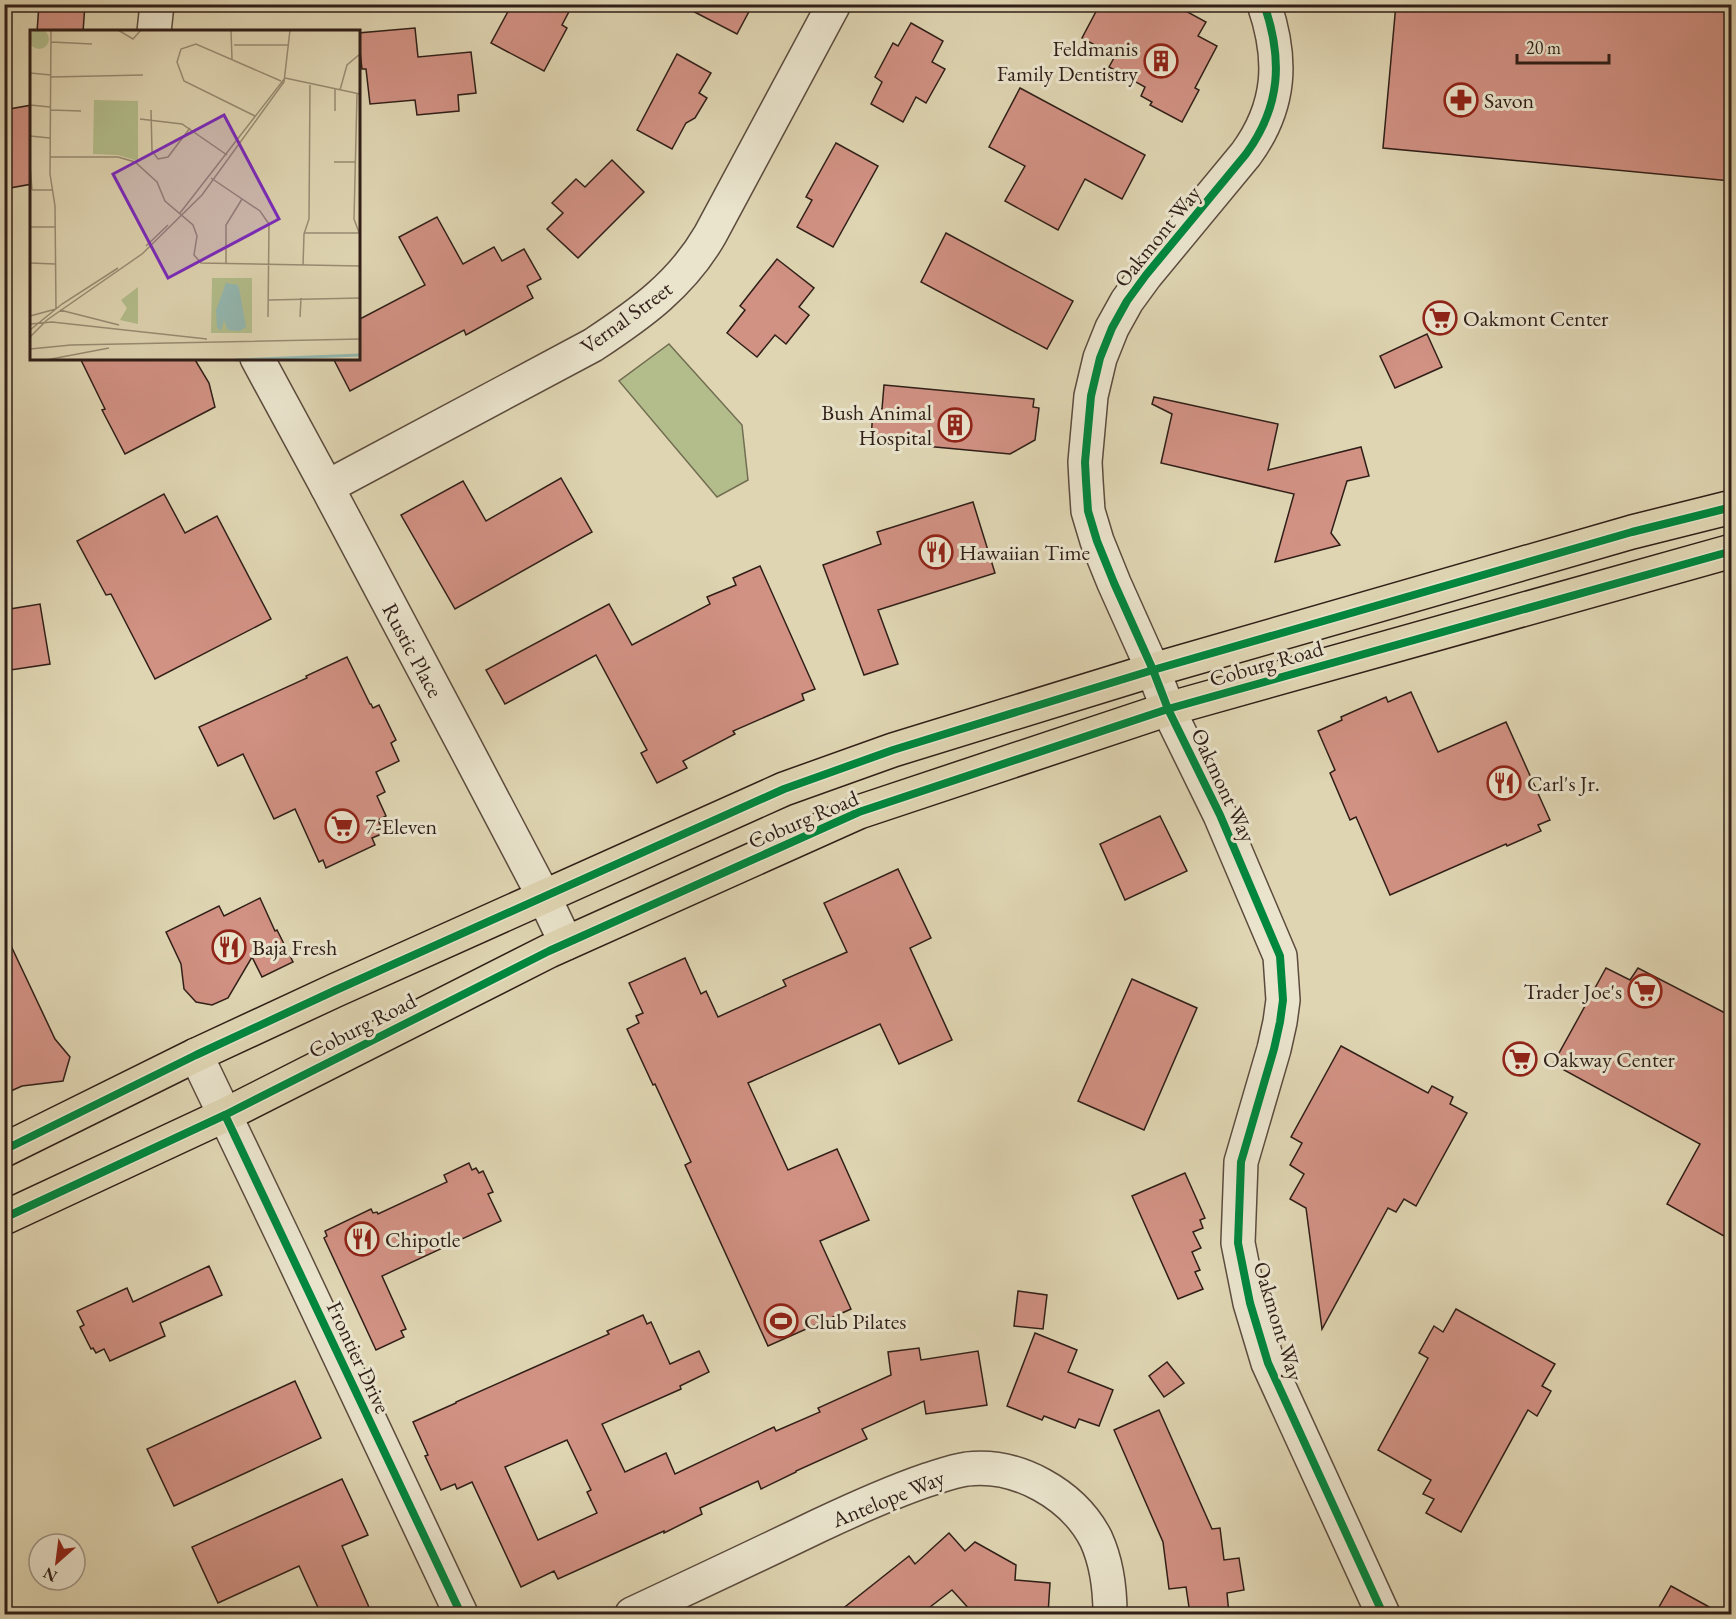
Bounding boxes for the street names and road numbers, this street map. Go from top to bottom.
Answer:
street label: Oakmont Way [1107,179,1208,293]
street label: Vernal Street [575,274,678,361]
street label: Rustic Place [375,598,450,703]
street label: Coburg Road [1206,633,1327,694]
street label: Oakmont Way [1184,723,1263,847]
street label: Coburg Road [744,783,863,856]
street label: Coburg Road [304,986,422,1065]
street label: Oakmont Way [1247,1258,1310,1385]
street label: Frontier Drive [320,1296,397,1418]
street label: Antelope Way [827,1463,949,1535]

